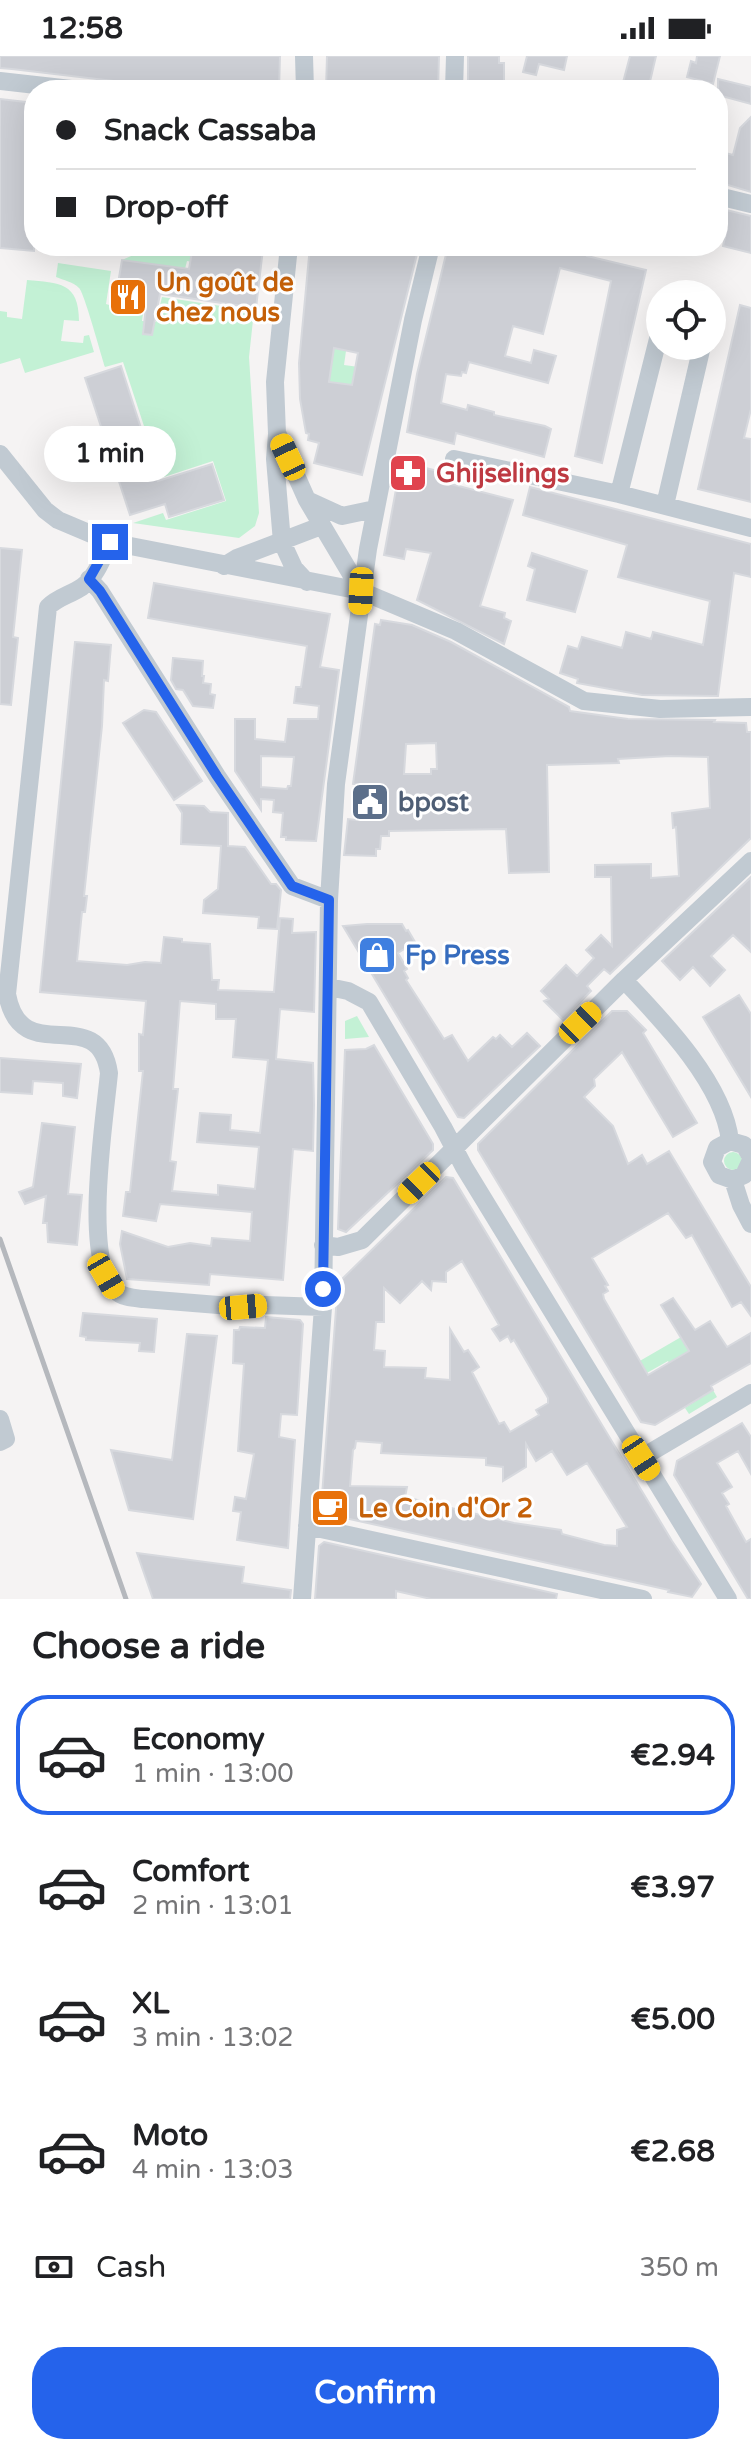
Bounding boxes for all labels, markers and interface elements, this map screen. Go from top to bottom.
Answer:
text: 12:58 [40,10,123,47]
text: Snack Cassaba [104,112,317,149]
text: Drop-off [104,189,228,226]
place label: Un goût de chez nous [156,267,294,328]
restaurant icon: Un goût de chez nous [107,276,149,318]
map controls [646,280,726,360]
button: locate [646,280,726,360]
callout: 1 min [44,426,176,482]
car [267,430,309,484]
text: 1 min [75,438,145,469]
pharmacy icon: Ghijselings [387,452,429,494]
place label: Ghijselings [436,458,569,489]
route end [92,524,128,560]
car [348,566,374,616]
public building icon: bpost [349,781,391,823]
place label: bpost [398,787,469,818]
shop icon: Fp Press [356,934,398,976]
place label: Fp Press [405,940,510,971]
car [554,998,606,1048]
car [393,1158,445,1208]
car [84,1249,128,1303]
route start [305,1271,341,1307]
car [218,1293,268,1321]
car [618,1431,664,1485]
cafe icon: Le Coin d'Or 2 [309,1487,351,1529]
place label: Le Coin d'Or 2 [358,1493,533,1524]
text: Choose a ride [32,1625,265,1668]
icon: car [36,1719,108,1791]
text: Economy [132,1721,265,1758]
text: €2.94 [630,1737,715,1774]
text: 1 min · 13:00 [132,1758,294,1789]
icon: car [36,1851,108,1923]
text: Comfort [132,1853,250,1890]
text: €3.97 [630,1869,715,1906]
text: 2 min · 13:01 [132,1890,294,1921]
icon: car [36,1983,108,2055]
text: XL [132,1985,169,2022]
text: €5.00 [631,2001,715,2038]
text: 3 min · 13:02 [132,2022,294,2053]
icon: car [36,2115,108,2187]
text: Moto [132,2117,208,2154]
text: €2.68 [630,2133,715,2170]
text: 4 min · 13:03 [132,2154,294,2185]
icon: cash [32,2245,76,2289]
text: Cash [96,2249,166,2286]
text: 350 m [639,2252,719,2283]
button: Confirm [32,2347,719,2439]

